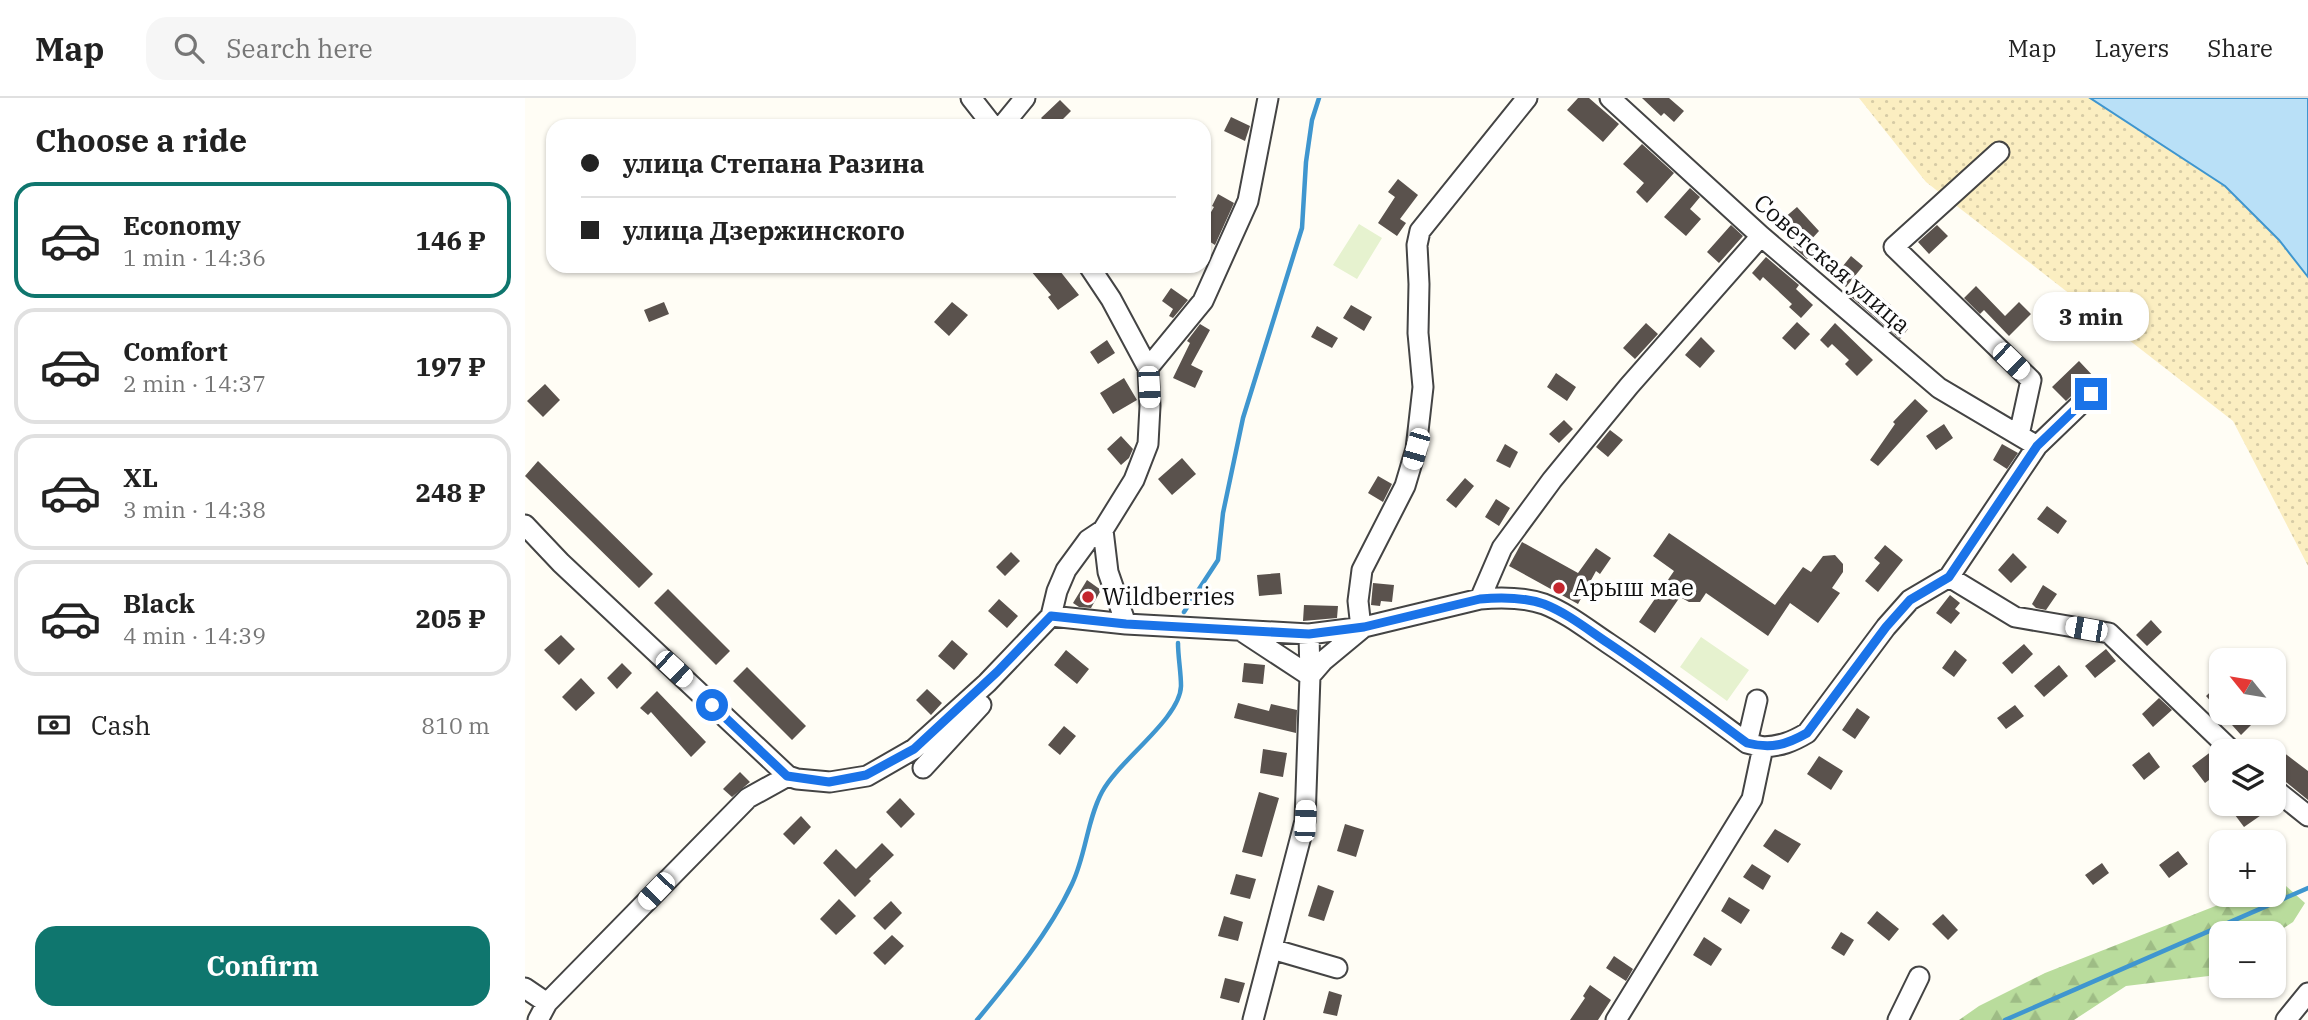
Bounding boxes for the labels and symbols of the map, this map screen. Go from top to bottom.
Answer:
street label: Советская улица [1748,186,1918,340]
callout: 3 min [2033,292,2149,342]
car [1989,339,2034,383]
car [1138,365,1161,409]
route end [2075,378,2107,410]
car [1401,426,1432,472]
place label: Арыш мае [1573,571,1694,603]
place label: Wildberries [1102,580,1235,612]
marker: Арыш мае [1551,580,1567,596]
marker: Wildberries [1080,589,1096,605]
car [2064,615,2109,643]
car [652,647,697,691]
north arrow [2209,648,2285,724]
route start [696,689,728,721]
car [1294,799,1317,843]
car [634,869,679,913]

